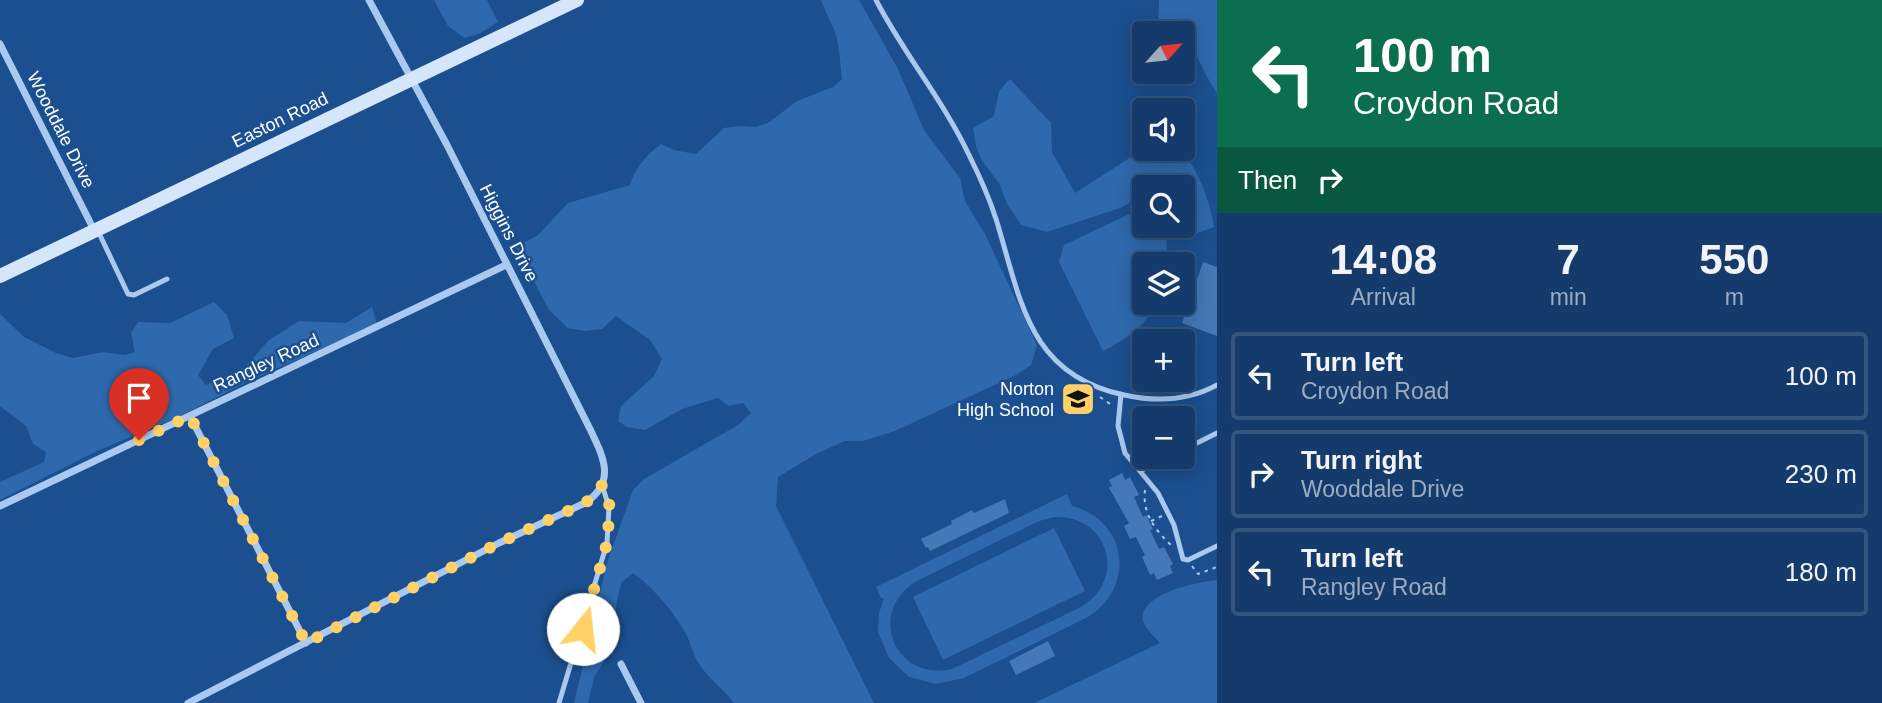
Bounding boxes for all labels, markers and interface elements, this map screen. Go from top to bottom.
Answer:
north arrow [1132,21,1195,84]
map controls [1132,21,1195,469]
icon: left [1238,28,1329,119]
text: 100 m [1353,28,1492,82]
street label: Wooddale Drive [23,69,99,191]
text: Croydon Road [1353,85,1559,121]
street label: Easton Road [229,88,331,152]
button: sound [1132,98,1195,161]
icon: right [1311,161,1349,199]
text: Then [1238,165,1297,195]
button: search [1132,175,1195,238]
street label: Higgins Drive [476,181,542,285]
text: 14:08 [1330,236,1437,283]
text: 7 [1556,236,1580,283]
text: 550 [1699,236,1769,283]
button: layers [1132,252,1195,315]
text: Arrival [1351,284,1416,310]
text: min [1550,284,1587,310]
text: m [1725,284,1744,310]
button: + [1132,329,1195,392]
street label: Rangley Road [210,330,322,396]
text: Turn left [1301,347,1403,377]
icon: left [1242,357,1280,395]
text: 100 m [1785,361,1857,391]
pin [109,368,169,440]
text: Croydon Road [1301,378,1449,404]
icon: arrive [120,379,158,417]
place label: Norton High School [957,379,1054,420]
school or university icon: Norton High School [1059,380,1097,418]
button: − [1132,406,1195,469]
text: Turn right [1301,445,1422,475]
icon: right [1242,455,1280,493]
text: 230 m [1785,459,1857,489]
text: Wooddale Drive [1301,476,1464,502]
text: Turn left [1301,543,1403,573]
icon: left [1242,553,1280,591]
text: 180 m [1785,557,1857,587]
text: Rangley Road [1301,574,1447,600]
position arrow [546,592,620,666]

